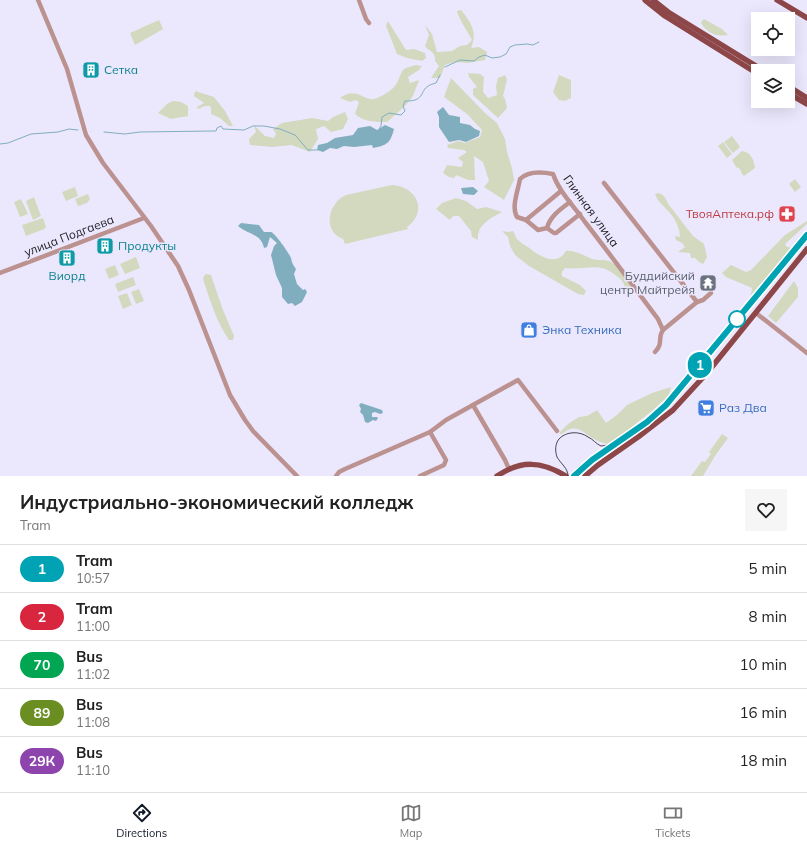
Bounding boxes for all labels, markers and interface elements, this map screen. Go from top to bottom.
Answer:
map controls [751,12,795,108]
button: locate [751,12,795,56]
building icon: Сетка [81,60,101,80]
place label: Сетка [104,62,138,77]
button: layers [751,64,795,108]
street label: Глинная улица [560,172,623,250]
pharmacy icon: ТвояАптека.рф [777,204,797,224]
place label: ТвояАптека.рф [686,206,774,221]
street label: улица Подгаева [22,212,116,260]
building icon: Продукты [95,236,115,256]
place label: Продукты [118,238,176,253]
building icon: Виорд [57,248,77,268]
place label: Виорд [49,268,85,283]
place label: Буддийский центр Майтрейя [600,268,695,297]
temple icon: Буддийский центр Майтрейя [698,273,718,293]
unlabelled marker [728,310,746,328]
shop icon: Энка Техника [519,320,539,340]
place label: Энка Техника [542,322,622,337]
line badge: 1 [687,352,713,378]
text: 1 [696,356,704,374]
supermarket icon: Раз Два [696,398,716,418]
place label: Раз Два [719,400,767,415]
button: heart [745,489,787,531]
text: Индустриально-экономический колледж [20,490,413,514]
text: Tram [20,517,51,533]
text: Tram [76,551,113,570]
text: 5 min [749,559,787,578]
text: 1 [38,560,46,578]
text: 10:57 [76,570,110,586]
text: Tram [76,599,113,618]
text: 8 min [749,607,787,626]
text: 2 [38,608,46,626]
text: 11:00 [76,618,110,634]
text: Bus [76,647,103,666]
text: 10 min [740,655,787,674]
text: 70 [34,656,50,674]
text: 11:02 [76,666,110,682]
text: Bus [76,695,103,714]
text: 16 min [740,703,787,722]
text: 89 [34,704,50,722]
text: 11:08 [76,714,110,730]
text: Bus [76,743,103,762]
text: 18 min [740,751,787,770]
text: 29К [29,752,55,770]
text: 11:10 [76,762,110,778]
tab: Directions [116,802,167,840]
tab: Map [400,802,422,840]
tab: Tickets [655,802,691,840]

